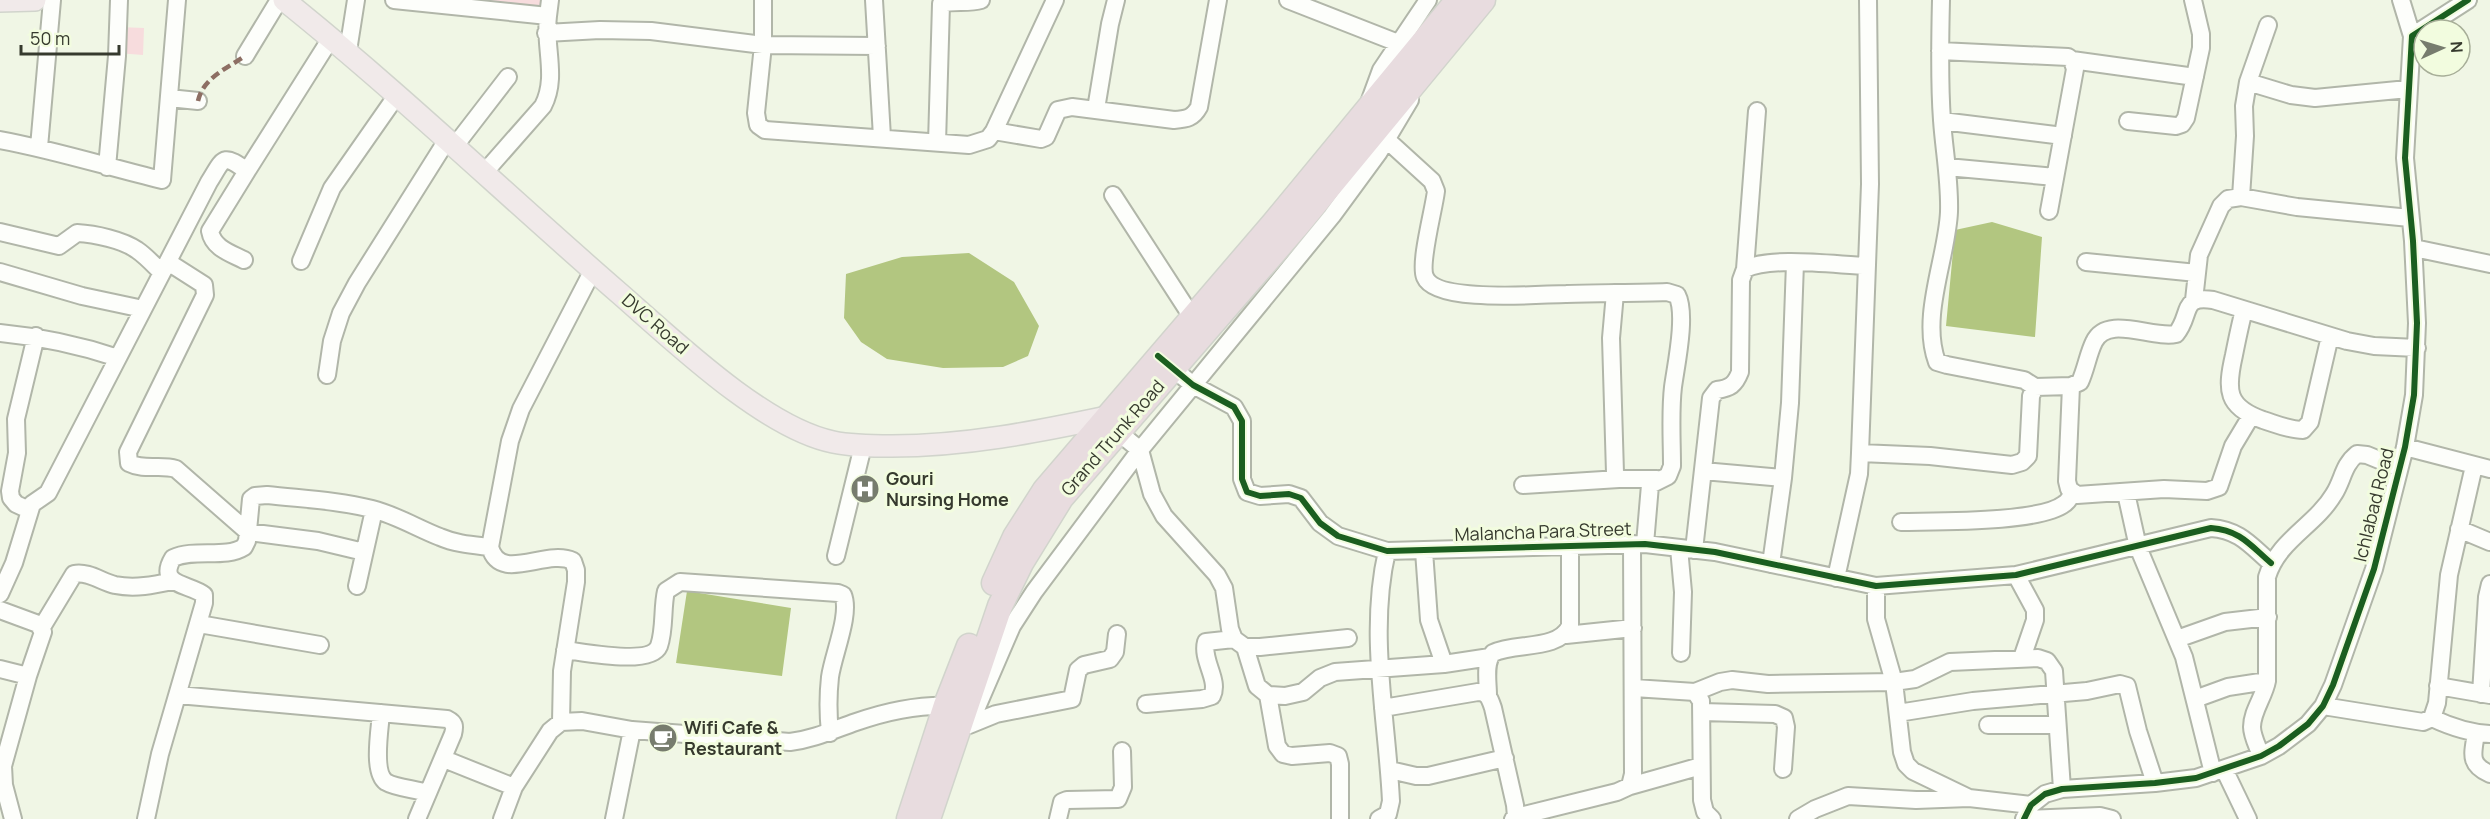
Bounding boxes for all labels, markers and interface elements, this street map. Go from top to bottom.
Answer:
scale bar [21,18,118,56]
north arrow [2412,18,2472,78]
text: 50 m [30,26,70,50]
text: N [2446,40,2468,53]
street label: DVC Road [617,288,694,359]
street label: Grand Trunk Road [1055,374,1169,501]
street label: Ichlabad Road [2347,445,2399,564]
place label: Gouri Nursing Home [886,466,1009,511]
hospital icon: Gouri Nursing Home [849,473,881,505]
street label: Malancha Para Street [1454,516,1632,546]
place label: Wifi Cafe & Restaurant [684,715,782,760]
cafe icon: Wifi Cafe & Restaurant [647,722,679,754]

